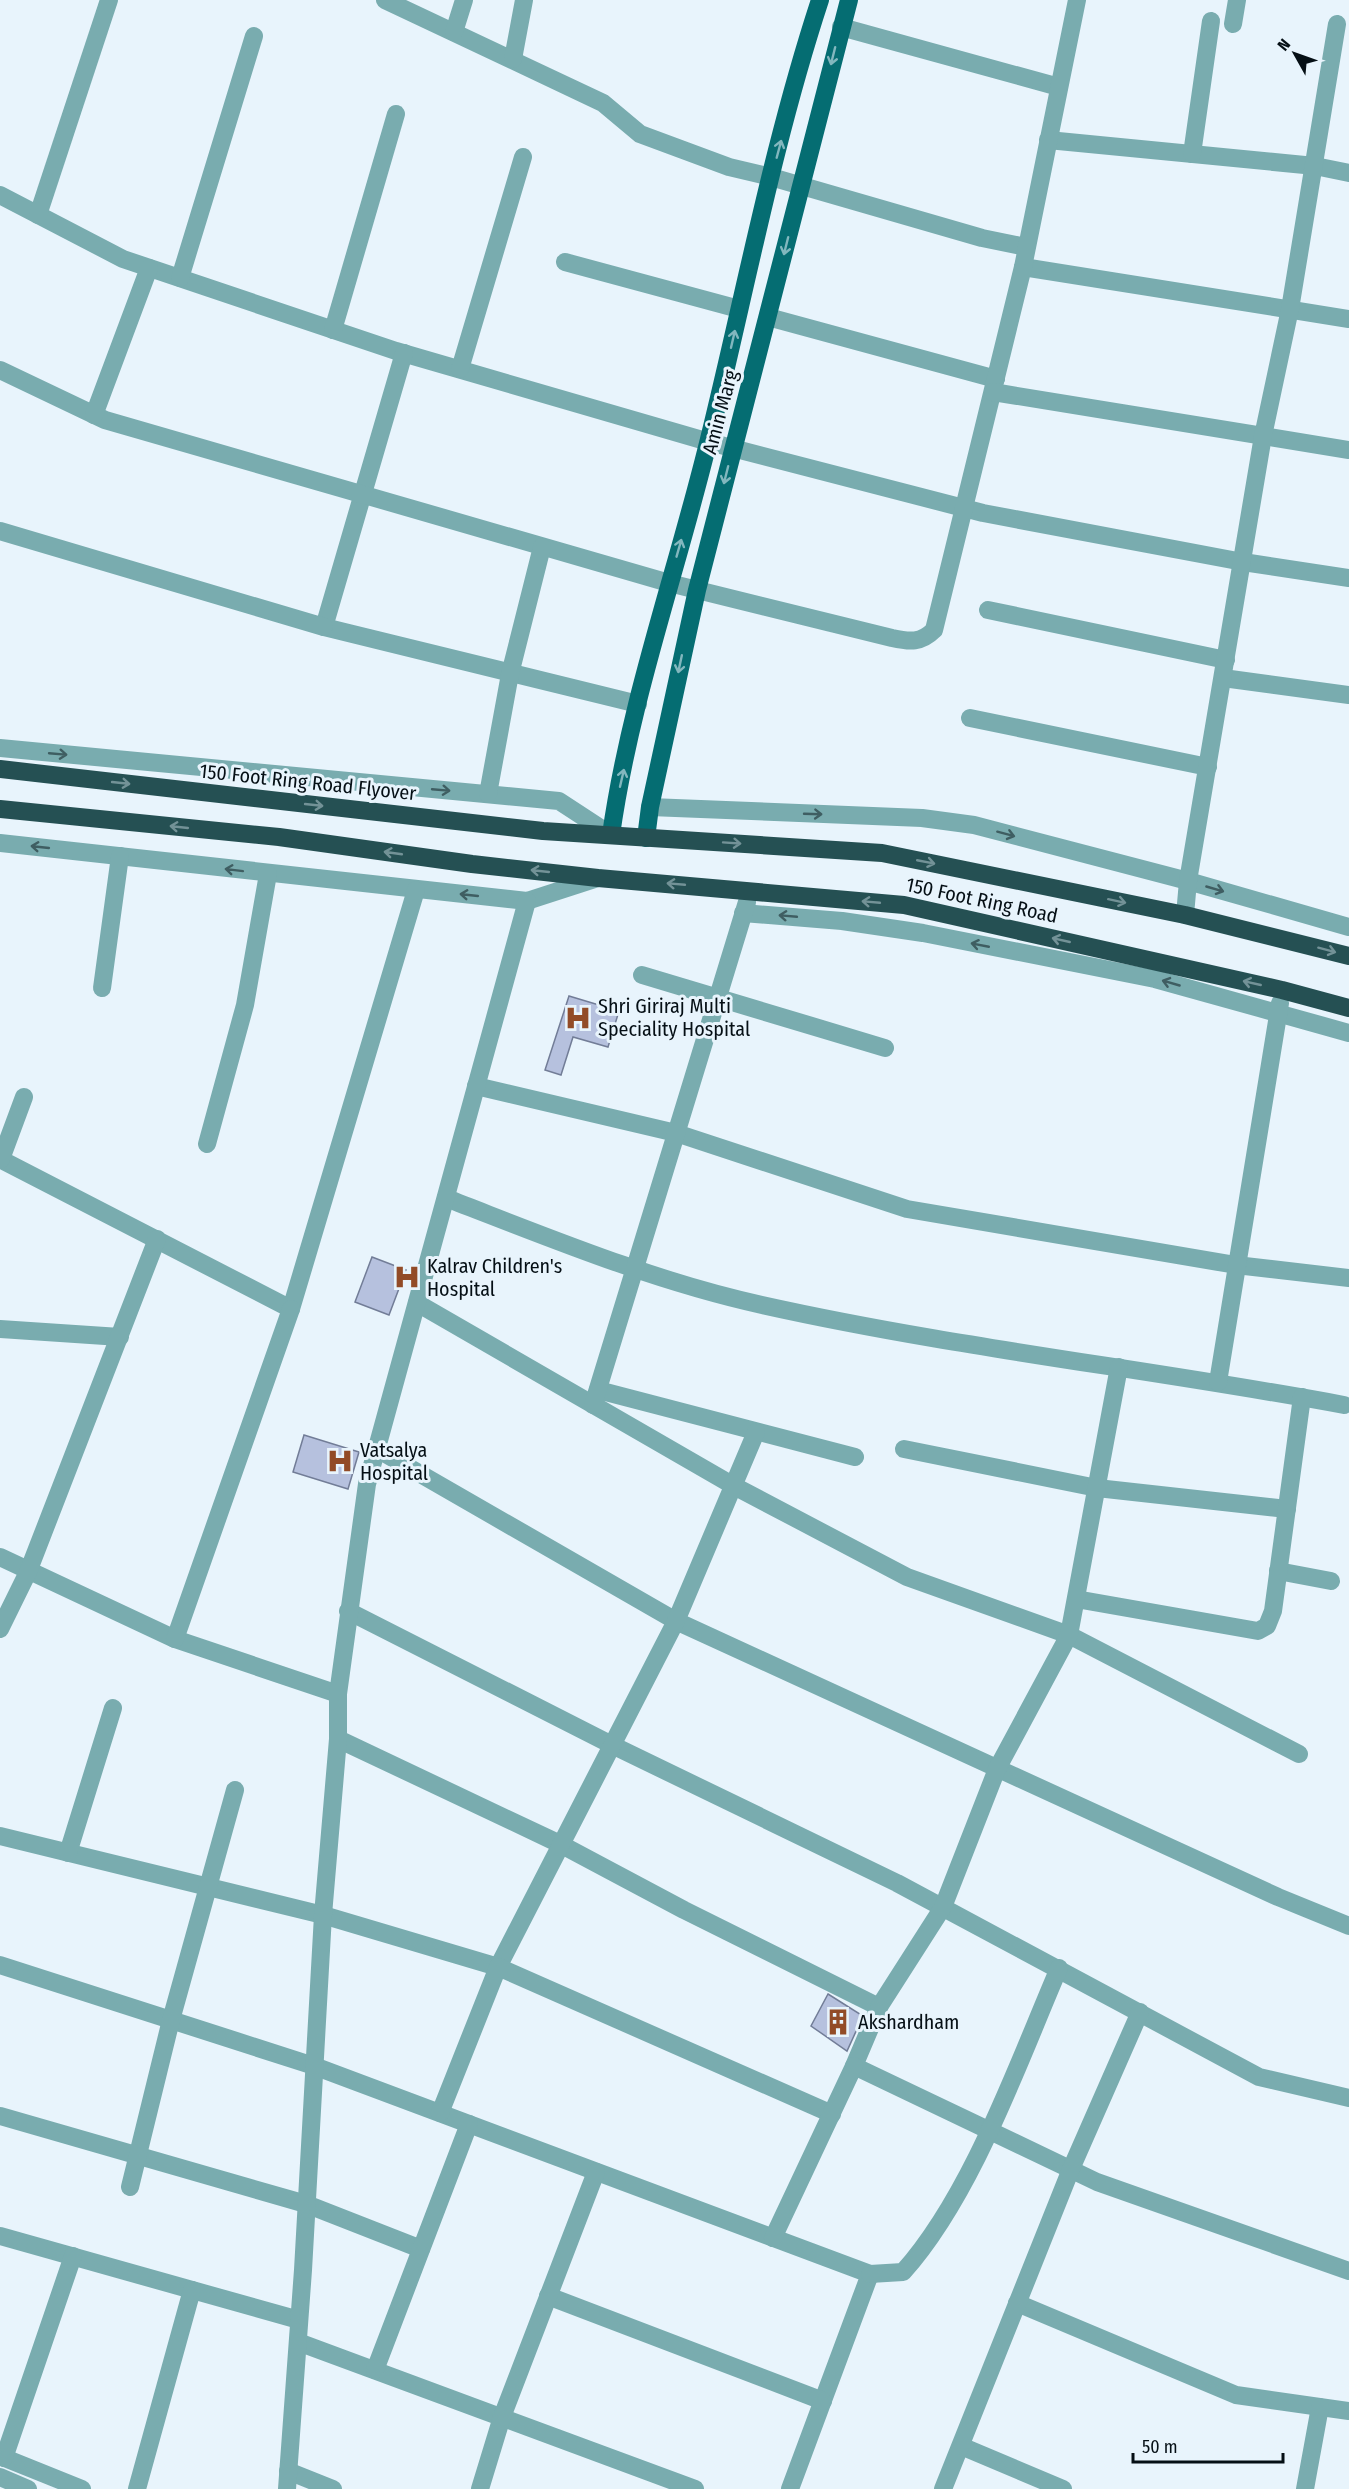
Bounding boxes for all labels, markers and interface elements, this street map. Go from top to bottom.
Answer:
north arrow [1265,24,1325,84]
text: N [1274,35,1294,54]
one-way arrow [827,47,839,66]
one-way arrow [773,140,785,159]
one-way arrow [779,236,791,255]
one-way arrow [727,329,739,348]
street label: Amin Marg [697,367,743,457]
one-way arrow [720,465,732,484]
one-way arrow [674,539,685,558]
one-way arrow [674,655,686,674]
one-way arrow [48,749,68,760]
street label: 150 Foot Ring Road Flyover [198,759,418,805]
one-way arrow [616,769,628,788]
one-way arrow [110,778,130,789]
one-way arrow [430,785,450,796]
one-way arrow [304,800,324,811]
one-way arrow [802,808,822,819]
one-way arrow [170,821,189,832]
one-way arrow [996,828,1015,840]
one-way arrow [722,838,742,849]
one-way arrow [30,842,50,853]
one-way arrow [384,847,404,858]
one-way arrow [916,857,935,868]
one-way arrow [224,864,244,875]
one-way arrow [531,865,551,876]
street label: 150 Foot Ring Road [904,872,1060,928]
one-way arrow [667,879,687,890]
one-way arrow [1205,883,1224,895]
one-way arrow [460,889,480,900]
one-way arrow [861,896,881,907]
one-way arrow [1107,896,1126,907]
one-way arrow [778,911,798,922]
one-way arrow [1052,934,1072,945]
one-way arrow [971,938,990,950]
one-way arrow [1317,945,1336,957]
one-way arrow [1162,977,1181,989]
one-way arrow [1242,977,1262,988]
place label: Shri Giriraj Multi Speciality Hospital [598,994,750,1041]
hospital icon: Shri Giriraj Multi Speciality Hospital [563,1003,593,1033]
place label: Kalrav Children's Hospital [427,1254,562,1301]
hospital icon: Kalrav Children's Hospital [392,1262,422,1292]
place label: Vatsalya Hospital [360,1438,428,1485]
hospital icon: Vatsalya Hospital [325,1446,355,1476]
building icon: Akshardham [823,2007,853,2037]
place label: Akshardham [858,2010,959,2034]
scale bar [1133,2426,1283,2464]
text: 50 m [1142,2436,1178,2458]

